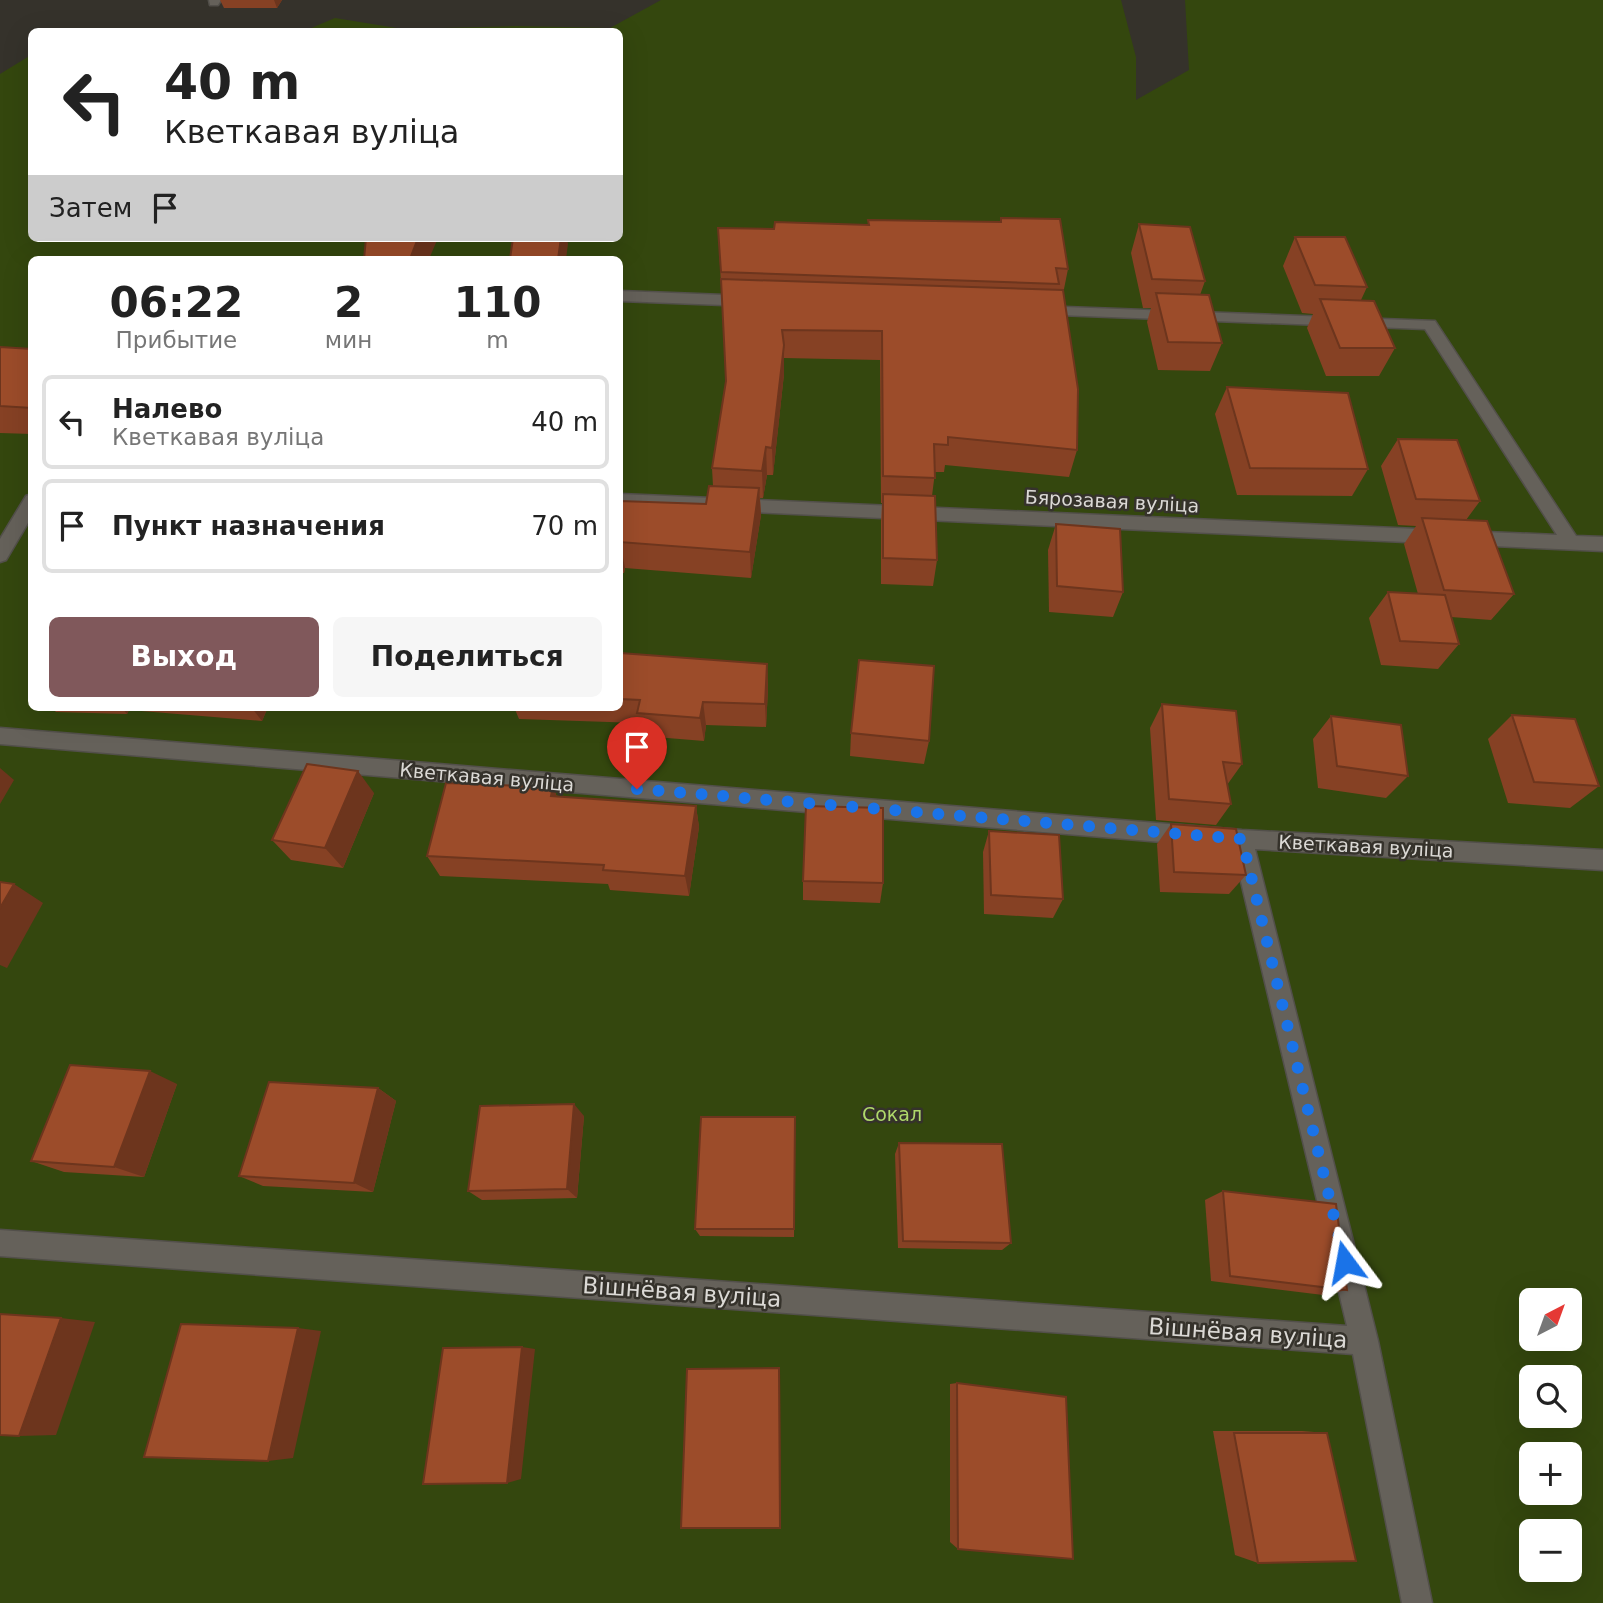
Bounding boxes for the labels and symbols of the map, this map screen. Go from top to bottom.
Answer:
street label: Бярозавая вуліца [1024,485,1200,517]
pin [607,717,667,789]
street label: Кветкавая вуліца [399,758,575,796]
street label: Кветкавая вуліца [1278,830,1454,862]
park label: Сокал [862,1103,922,1125]
position arrow [1308,1225,1382,1299]
street label: Вішнёвая вуліца [582,1272,782,1312]
north arrow [1519,1288,1582,1351]
street label: Вішнёвая вуліца [1148,1313,1348,1353]

